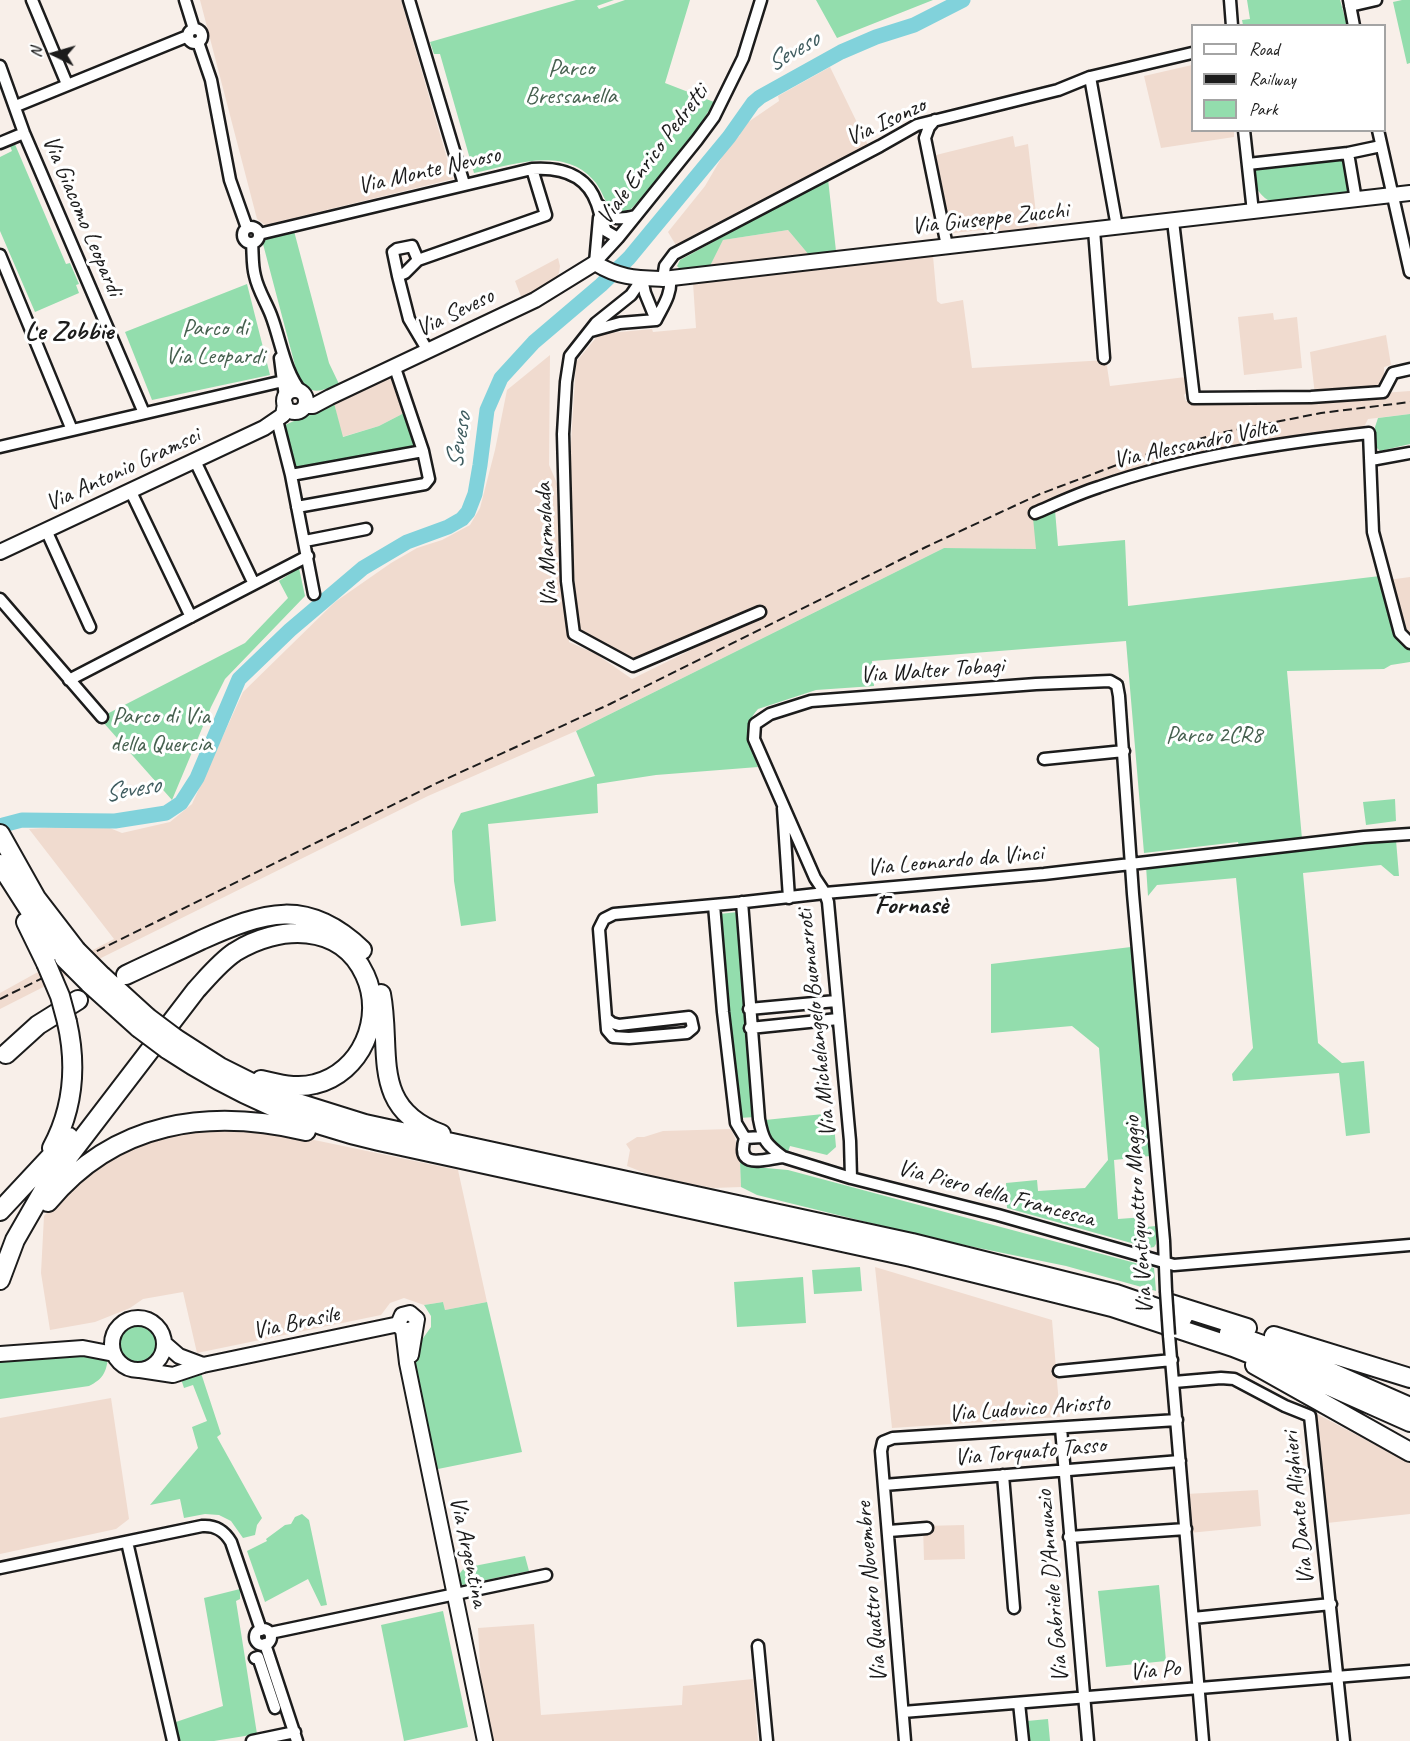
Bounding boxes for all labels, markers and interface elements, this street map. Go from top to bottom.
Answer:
north arrow [24,24,84,84]
legend [1191,24,1386,132]
water label: Seveso [761,25,825,79]
text: Road [1249,38,1279,60]
text: N [26,47,46,58]
park label: Parco Bressanella [525,55,617,111]
text: Railway [1249,68,1296,90]
street label: Viale Enrico Pedretti [591,79,715,231]
street label: Via Isonzo [842,91,930,153]
text: Park [1249,98,1278,120]
street label: Via Giacomo Leopardi [35,131,129,301]
street label: Via Monte Nevoso [355,141,503,201]
street label: Via Giuseppe Zucchi [910,196,1070,242]
street label: Via Seveso [411,282,499,344]
park label: Parco di Via Leopardi [165,315,265,371]
district label: Le Zobbie [25,316,113,348]
water label: Seveso [439,411,479,471]
street label: Via Alessandro Volta [1111,413,1279,475]
street label: Via Antonio Gramsci [41,422,205,518]
street label: Via Marmolada [529,482,565,608]
street label: Via Walter Tobagi [859,652,1005,690]
park label: Parco di Via della Quercia [110,703,212,759]
park label: Parco 2CR8 [1166,722,1262,750]
water label: Seveso [102,770,162,810]
street label: Via Leonardo da Vinci [866,839,1044,883]
district label: Fornasè [874,890,948,922]
street label: Via Michelangelo Buonarroti [791,908,843,1138]
street label: Via Ventiquattro Maggio [1118,1115,1160,1315]
street label: Via Piero della Francesca [894,1154,1098,1234]
street label: Via Brasile [250,1300,342,1346]
street label: Via Ludovico Ariosto [947,1389,1111,1429]
street label: Via Dante Alighieri [1277,1430,1321,1586]
street label: Via Torquato Tasso [953,1431,1107,1473]
street label: Via Gabriele D'Annunzio [1030,1489,1076,1683]
street label: Via Argentina [442,1494,494,1610]
street label: Via Quattro Novembre [850,1500,894,1684]
street label: Via Po [1129,1654,1181,1688]

